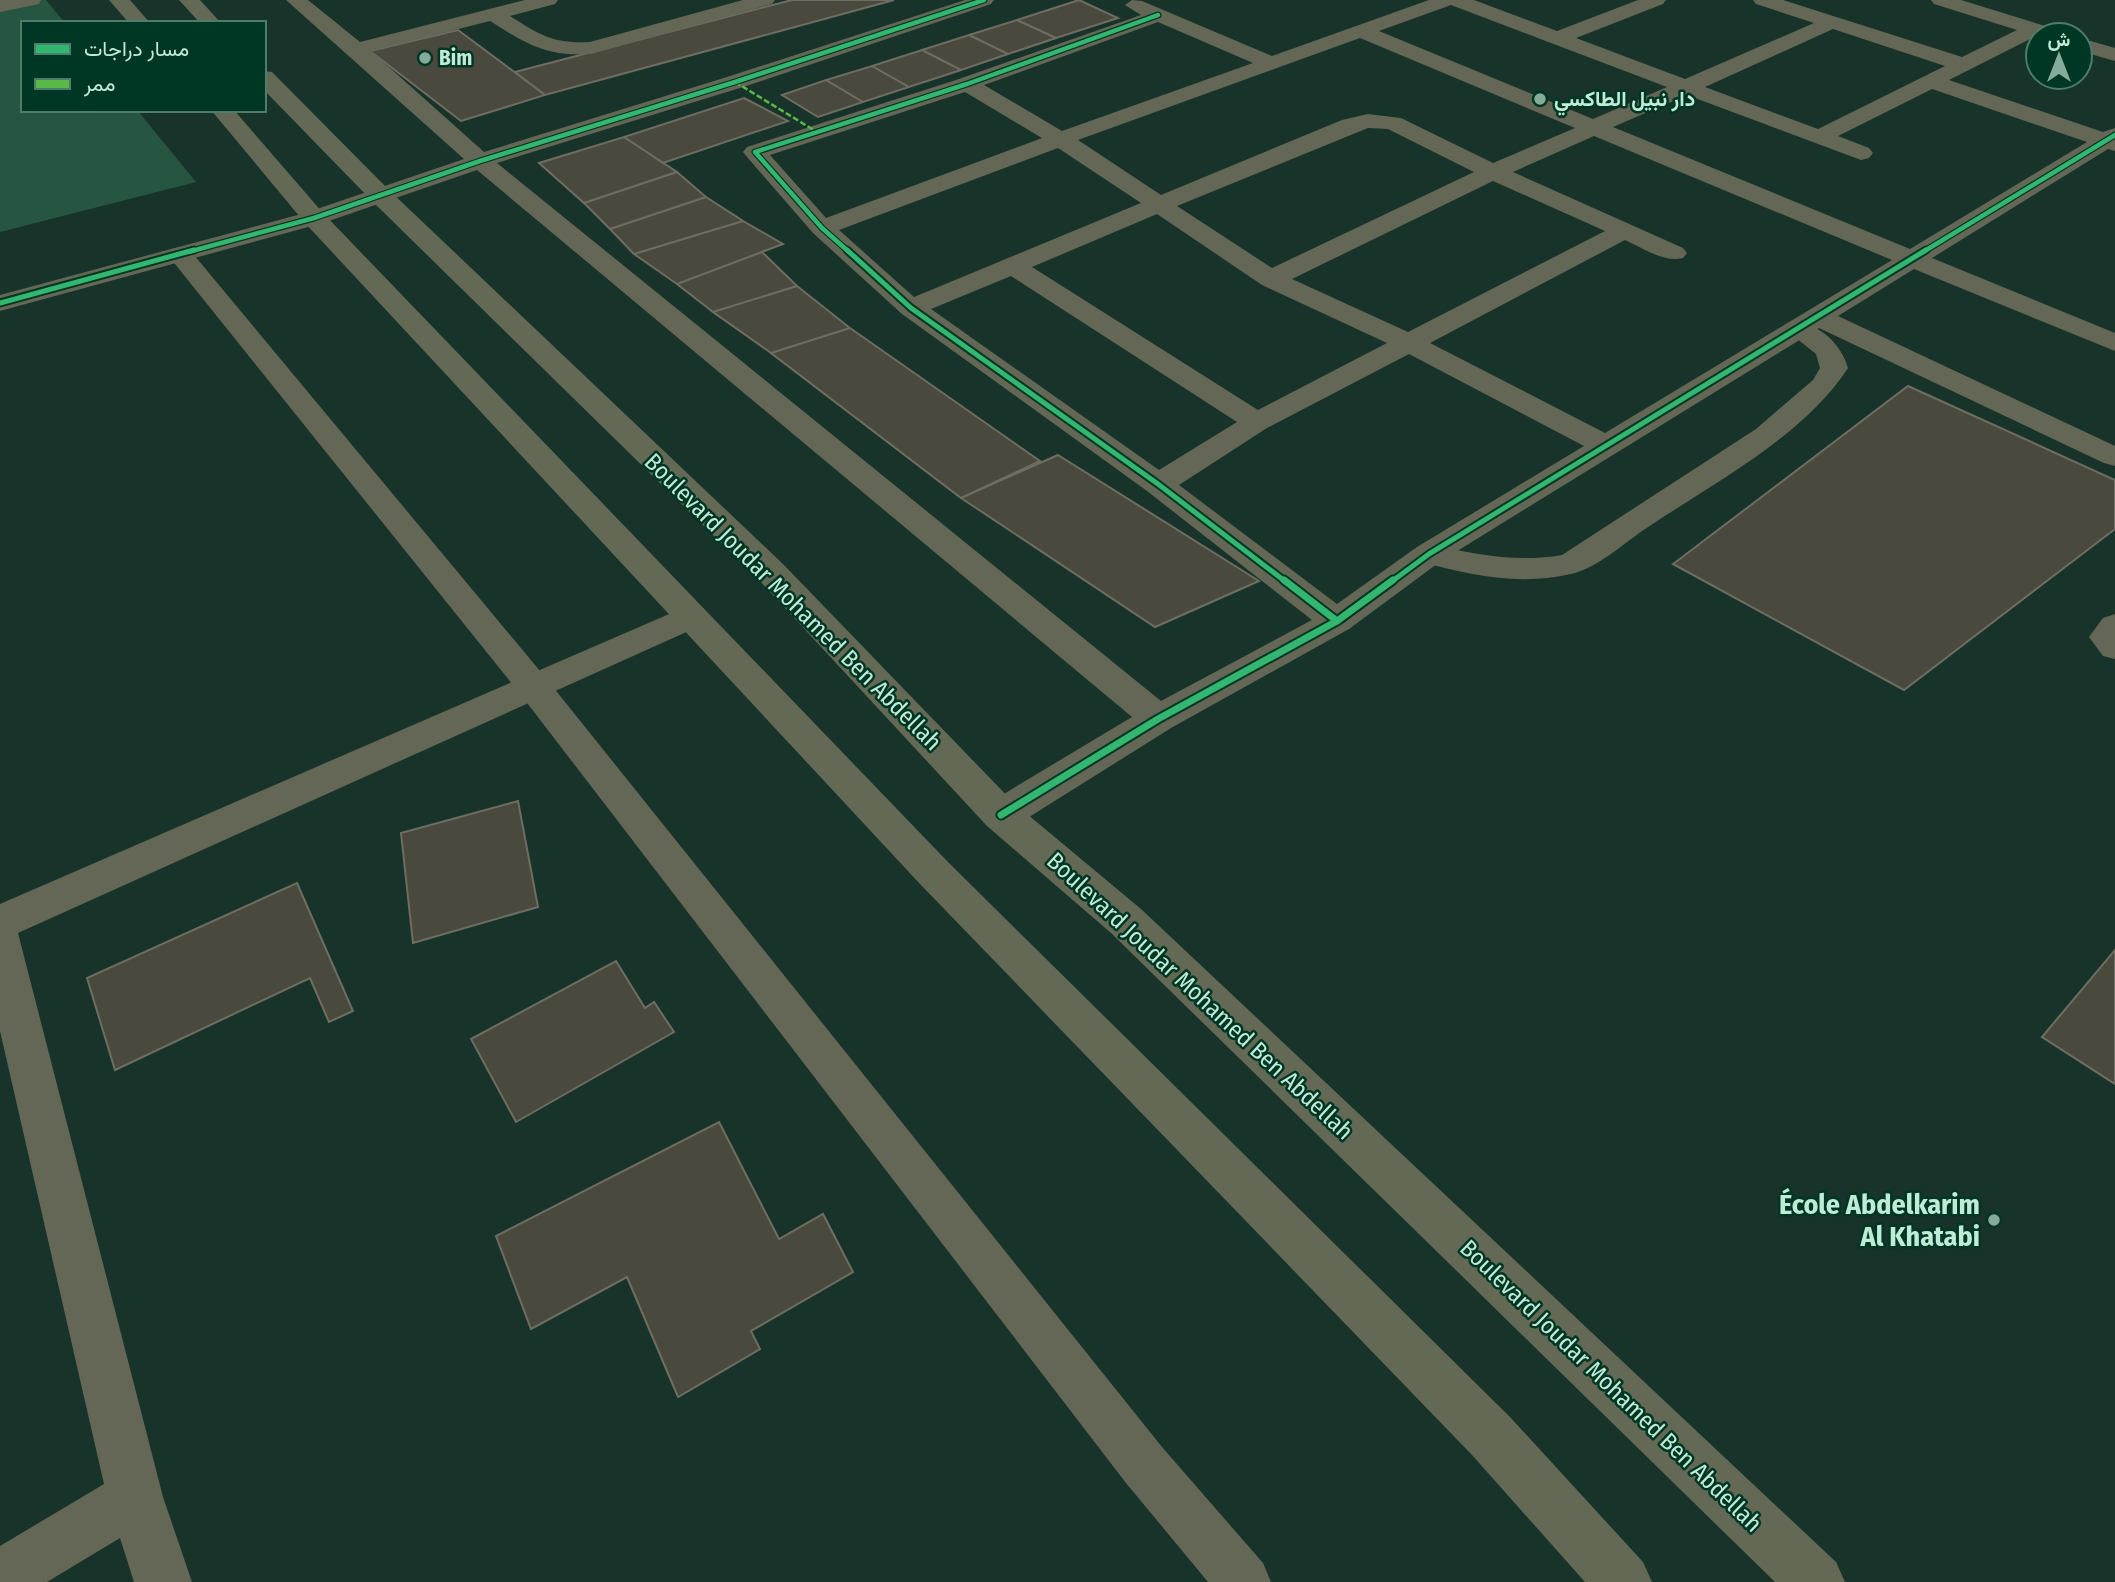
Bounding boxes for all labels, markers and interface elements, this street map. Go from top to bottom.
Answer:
legend [21,21,266,112]
north arrow [2024,21,2094,91]
text: ش [2048,28,2071,51]
text: مسار دراجات [84,36,189,62]
place label: Bim [439,45,472,71]
marker: Bim [417,50,433,66]
text: ممر [83,71,115,97]
place label: دار نبيل الطاكسي [1554,86,1695,116]
marker: دار نبيل الطاكسي [1532,91,1548,107]
street label: Boulevard Joudar Mohamed Ben Abdellah [639,448,947,756]
street label: Boulevard Joudar Mohamed Ben Abdellah [1041,847,1359,1145]
place label: École Abdelkarim Al Khatabi [1779,1187,1980,1253]
marker: École Abdelkarim Al Khatabi [1986,1212,2002,1228]
street label: Boulevard Joudar Mohamed Ben Abdellah [1454,1234,1768,1538]

